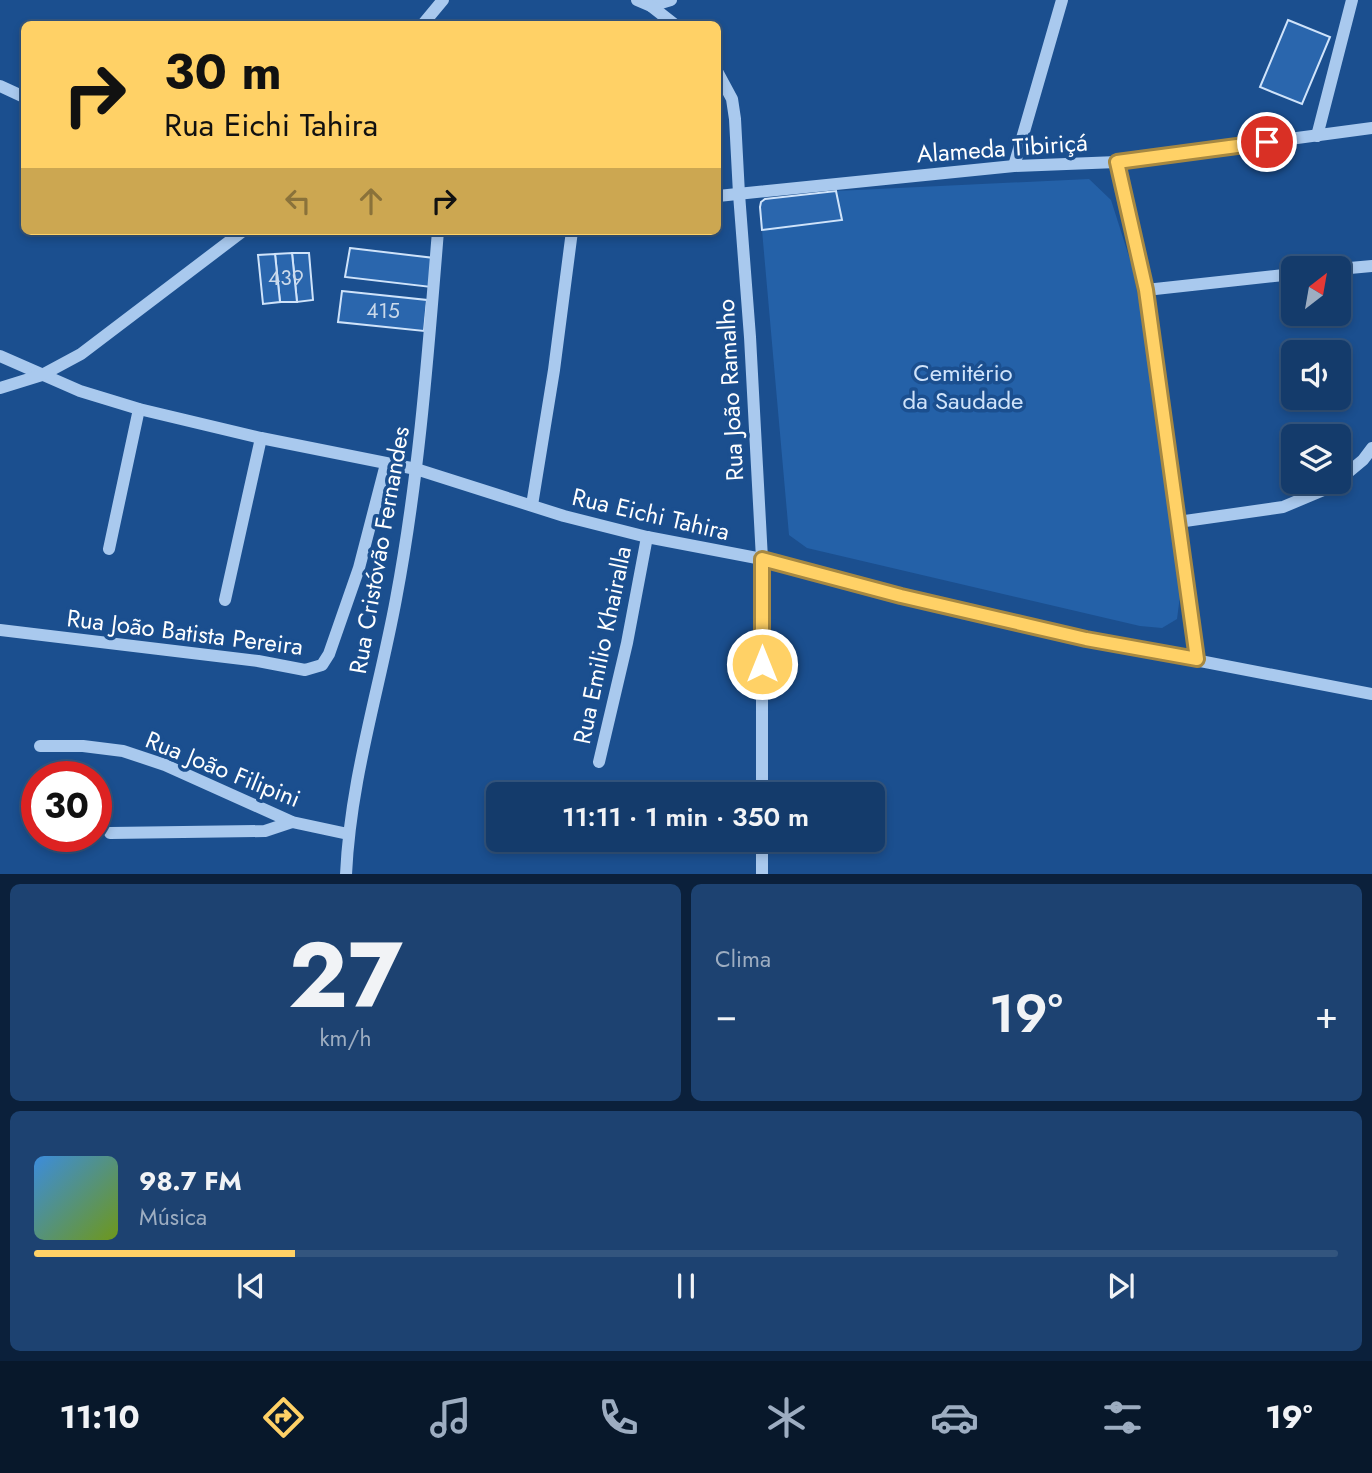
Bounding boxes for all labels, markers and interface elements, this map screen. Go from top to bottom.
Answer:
text: 30 m [164,37,282,107]
icon: right [49,49,140,140]
text: Rua Eichi Tahira [164,102,378,148]
pin [1237,112,1297,172]
icon: arrive [1248,123,1286,161]
street label: Alameda Tibiriçá [915,125,1089,171]
icon: left [279,182,317,220]
icon: ahead [352,182,390,220]
icon: right [425,182,463,220]
north arrow [1281,256,1351,326]
map controls [1281,256,1351,494]
house number: 439 [268,263,304,293]
house number: 415 [366,296,400,326]
street label: Rua João Ramalho [708,298,752,482]
button: sound [1281,340,1351,410]
park label: Cemitério da Saudade [903,355,1023,418]
street label: Rua Cristóvão Fernandes [340,424,418,676]
button: layers [1281,424,1351,494]
street label: Rua Eichi Tahira [569,479,733,549]
street label: Rua Emilio Khairalla [564,543,640,747]
street label: Rua João Batista Pereira [65,600,305,664]
position arrow [725,627,799,701]
street label: Rua João Filipini [140,722,306,816]
speed limit sign: 30 [21,761,112,852]
text: 11:11 · 1 min · 350 m [562,798,809,836]
text: 27 [288,910,403,1041]
text: Clima [715,942,771,976]
text: 19° [989,976,1063,1052]
text: − [715,987,737,1042]
text: + [1315,987,1338,1042]
text: km/h [320,1021,371,1055]
text: 98.7 FM [139,1162,242,1200]
text: Música [139,1200,207,1234]
icon: previous [232,1267,270,1305]
icon: pause [667,1267,705,1305]
icon: next [1102,1267,1140,1305]
icon: directions [259,1393,308,1442]
icon: music [426,1393,475,1442]
icon: phone [594,1393,643,1442]
icon: climate [762,1393,811,1442]
icon: car [930,1393,979,1442]
icon: filters [1098,1393,1147,1442]
text: 11:10 [59,1394,140,1440]
text: 19° [1265,1394,1313,1440]

